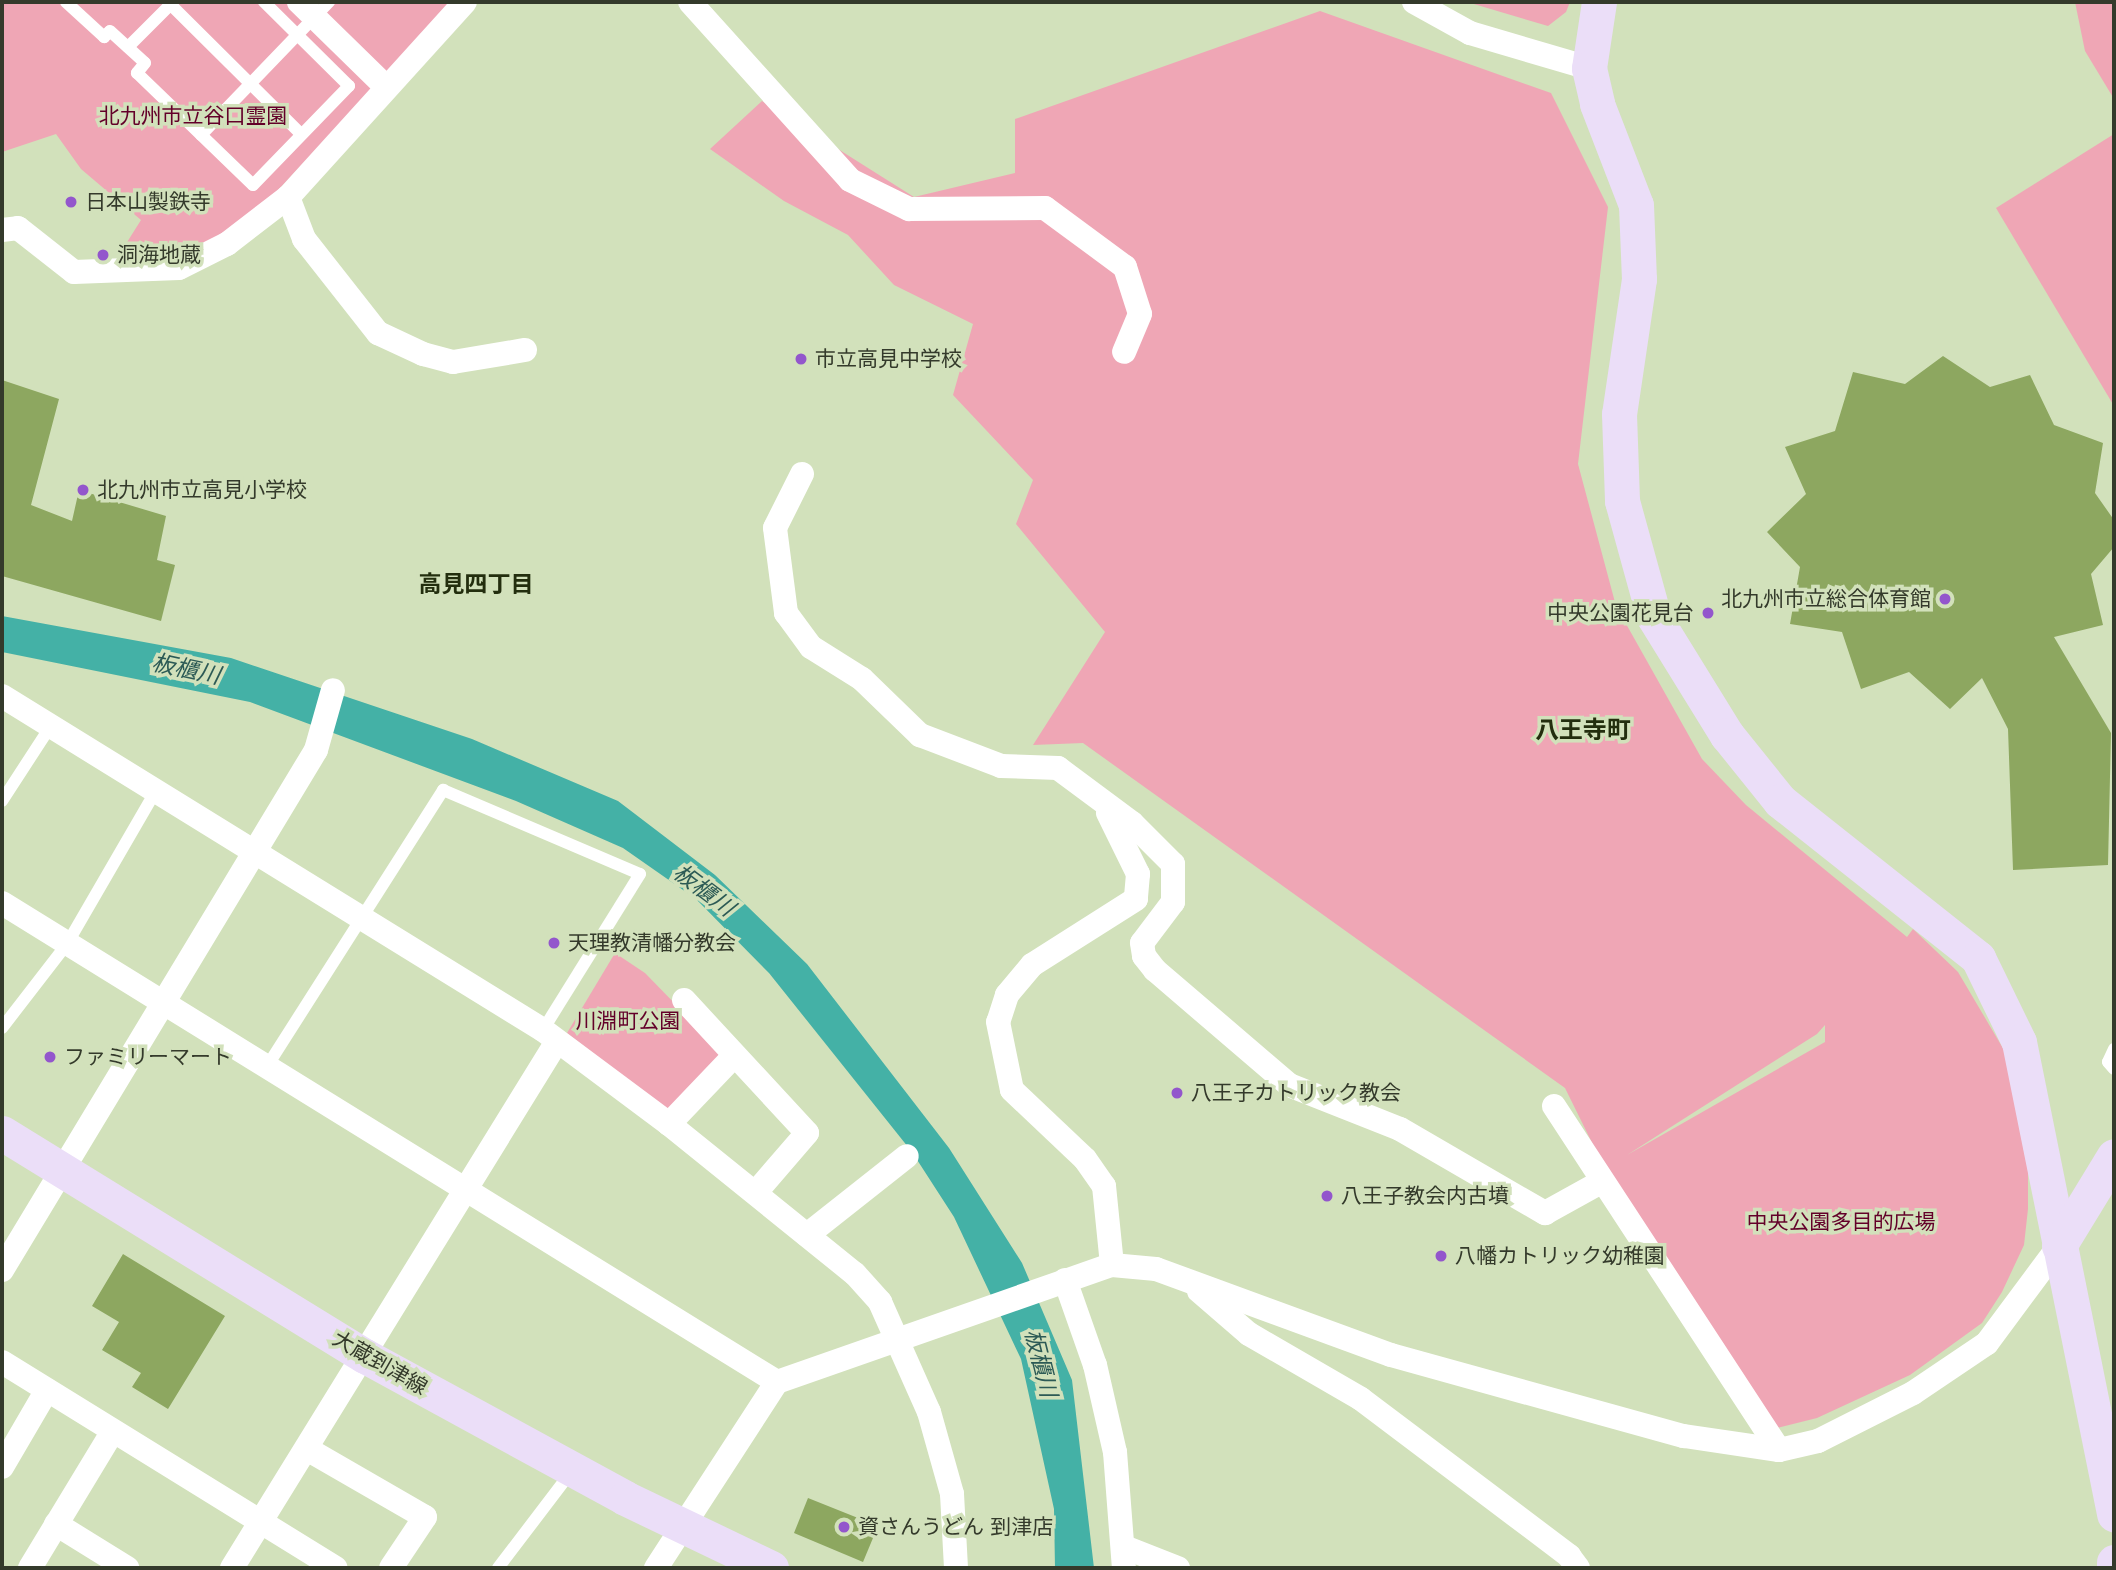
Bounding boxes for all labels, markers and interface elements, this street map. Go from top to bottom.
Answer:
park label: 北九州市立谷口霊園 [99,103,287,129]
place label: 日本山製鉄寺 [85,189,211,215]
marker: 日本山製鉄寺 [63,194,79,210]
place label: 洞海地蔵 [117,242,201,268]
marker: 洞海地蔵 [95,247,111,263]
place label: 市立高見中学校 [815,346,962,372]
marker: 市立高見中学校 [793,351,809,367]
place label: 北九州市立高見小学校 [97,477,307,503]
marker: 北九州市立高見小学校 [75,482,91,498]
district label: 高見四丁目 [419,570,533,598]
place label: 北九州市立総合体育館 [1721,586,1931,612]
marker: 北九州市立総合体育館 [1937,591,1953,607]
place label: 中央公園花見台 [1547,600,1694,626]
marker: 中央公園花見台 [1700,605,1716,621]
water label: 板櫃川 [149,648,223,690]
district label: 八王寺町 [1535,716,1631,744]
water label: 板櫃川 [668,858,740,922]
place label: 天理教清幡分教会 [568,930,736,956]
marker: 天理教清幡分教会 [546,935,562,951]
park label: 川淵町公園 [576,1008,680,1034]
place label: ファミリーマート [64,1044,232,1070]
marker: ファミリーマート [42,1049,58,1065]
place label: 八王子カトリック教会 [1191,1080,1401,1106]
marker: 八王子カトリック教会 [1169,1085,1185,1101]
place label: 八王子教会内古墳 [1341,1183,1509,1209]
marker: 八王子教会内古墳 [1319,1188,1335,1204]
park label: 中央公園多目的広場 [1747,1209,1935,1235]
place label: 八幡カトリック幼稚園 [1455,1243,1665,1269]
marker: 八幡カトリック幼稚園 [1433,1248,1449,1264]
street label: 大蔵到津線 [328,1326,432,1400]
water label: 板櫃川 [1019,1326,1063,1400]
place label: 資さんうどん 到津店 [858,1514,1053,1540]
marker: 資さんうどん 到津店 [836,1519,852,1535]

